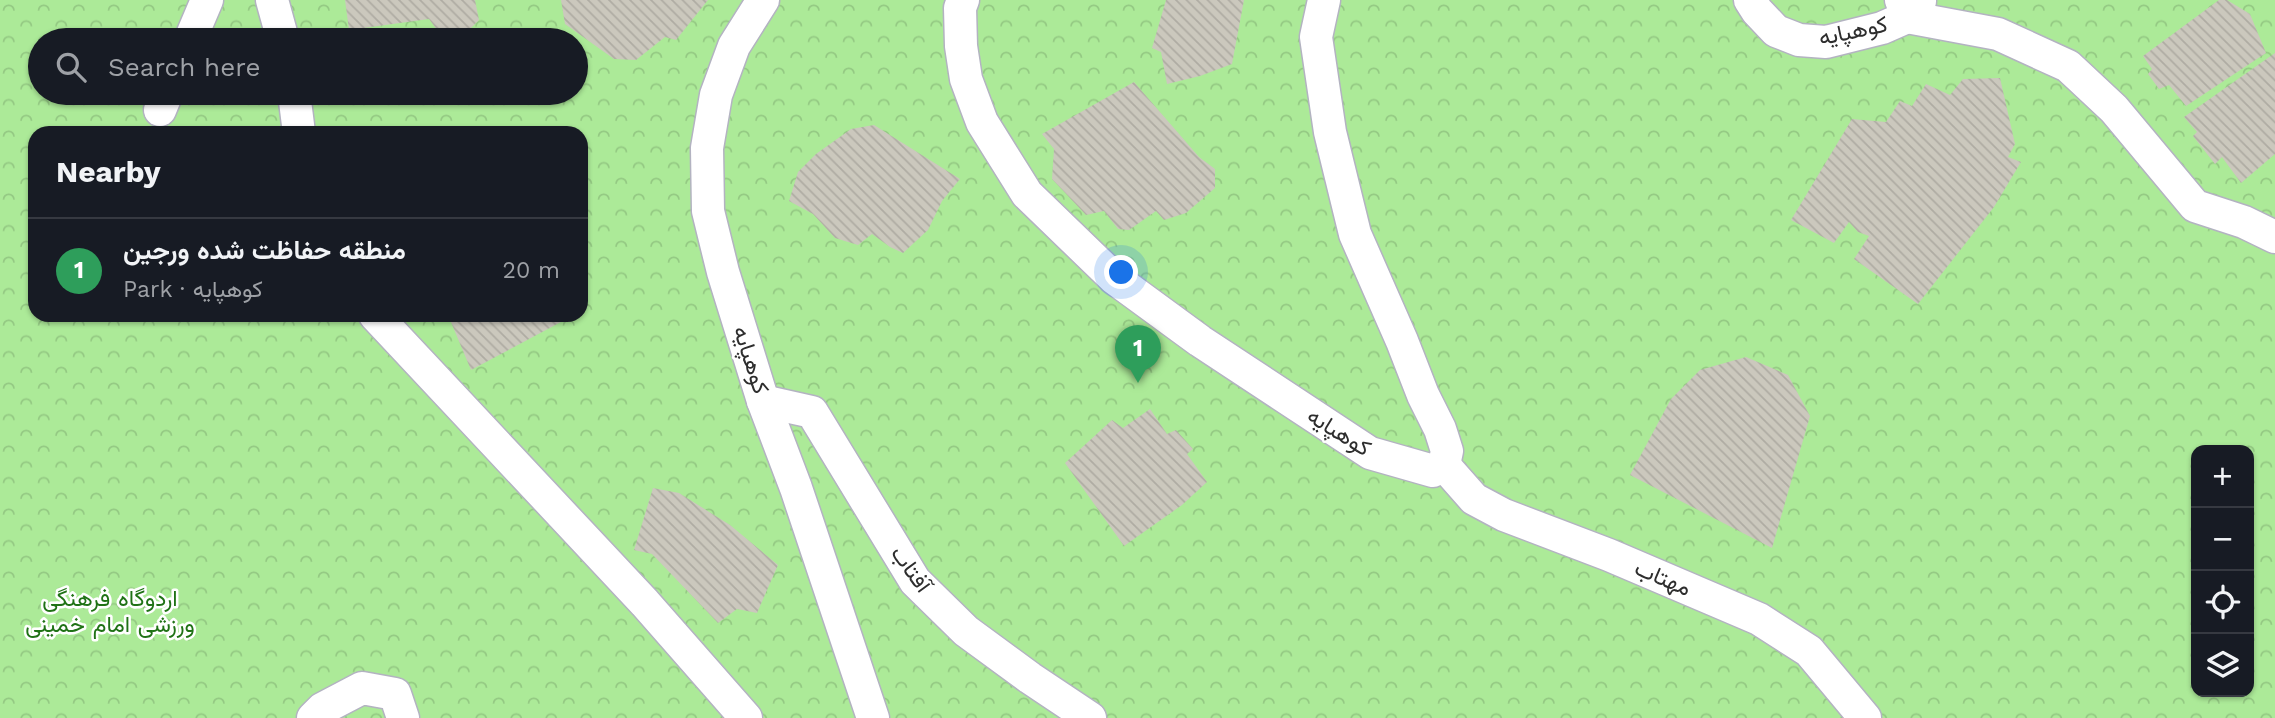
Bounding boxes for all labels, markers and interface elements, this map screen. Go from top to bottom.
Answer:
street label: کوهپایه [1816,11,1890,53]
search box [28,28,588,105]
icon: search [52,48,90,86]
text: Search here [108,52,260,82]
text: Nearby [56,154,161,189]
text: منطقه حفاظت شده ورجین [123,235,406,265]
your location [1104,255,1138,289]
text: 1 [74,257,84,284]
text: 20 m [503,257,560,284]
text: Park · کوهپایه [123,276,263,303]
street label: کوهپایه [725,323,775,398]
pin: 1 [1115,325,1161,383]
street label: کوهپایه [1301,402,1376,464]
map controls [2191,445,2254,697]
button: + [2191,445,2254,508]
button: − [2191,508,2254,571]
street label: آفتاب [885,541,938,599]
street label: مهتاب [1630,554,1695,603]
button: locate [2191,571,2254,634]
park label: اردوگاه فرهنگی ورزشی امام خمینی [25,585,195,639]
button: layers [2191,634,2254,697]

